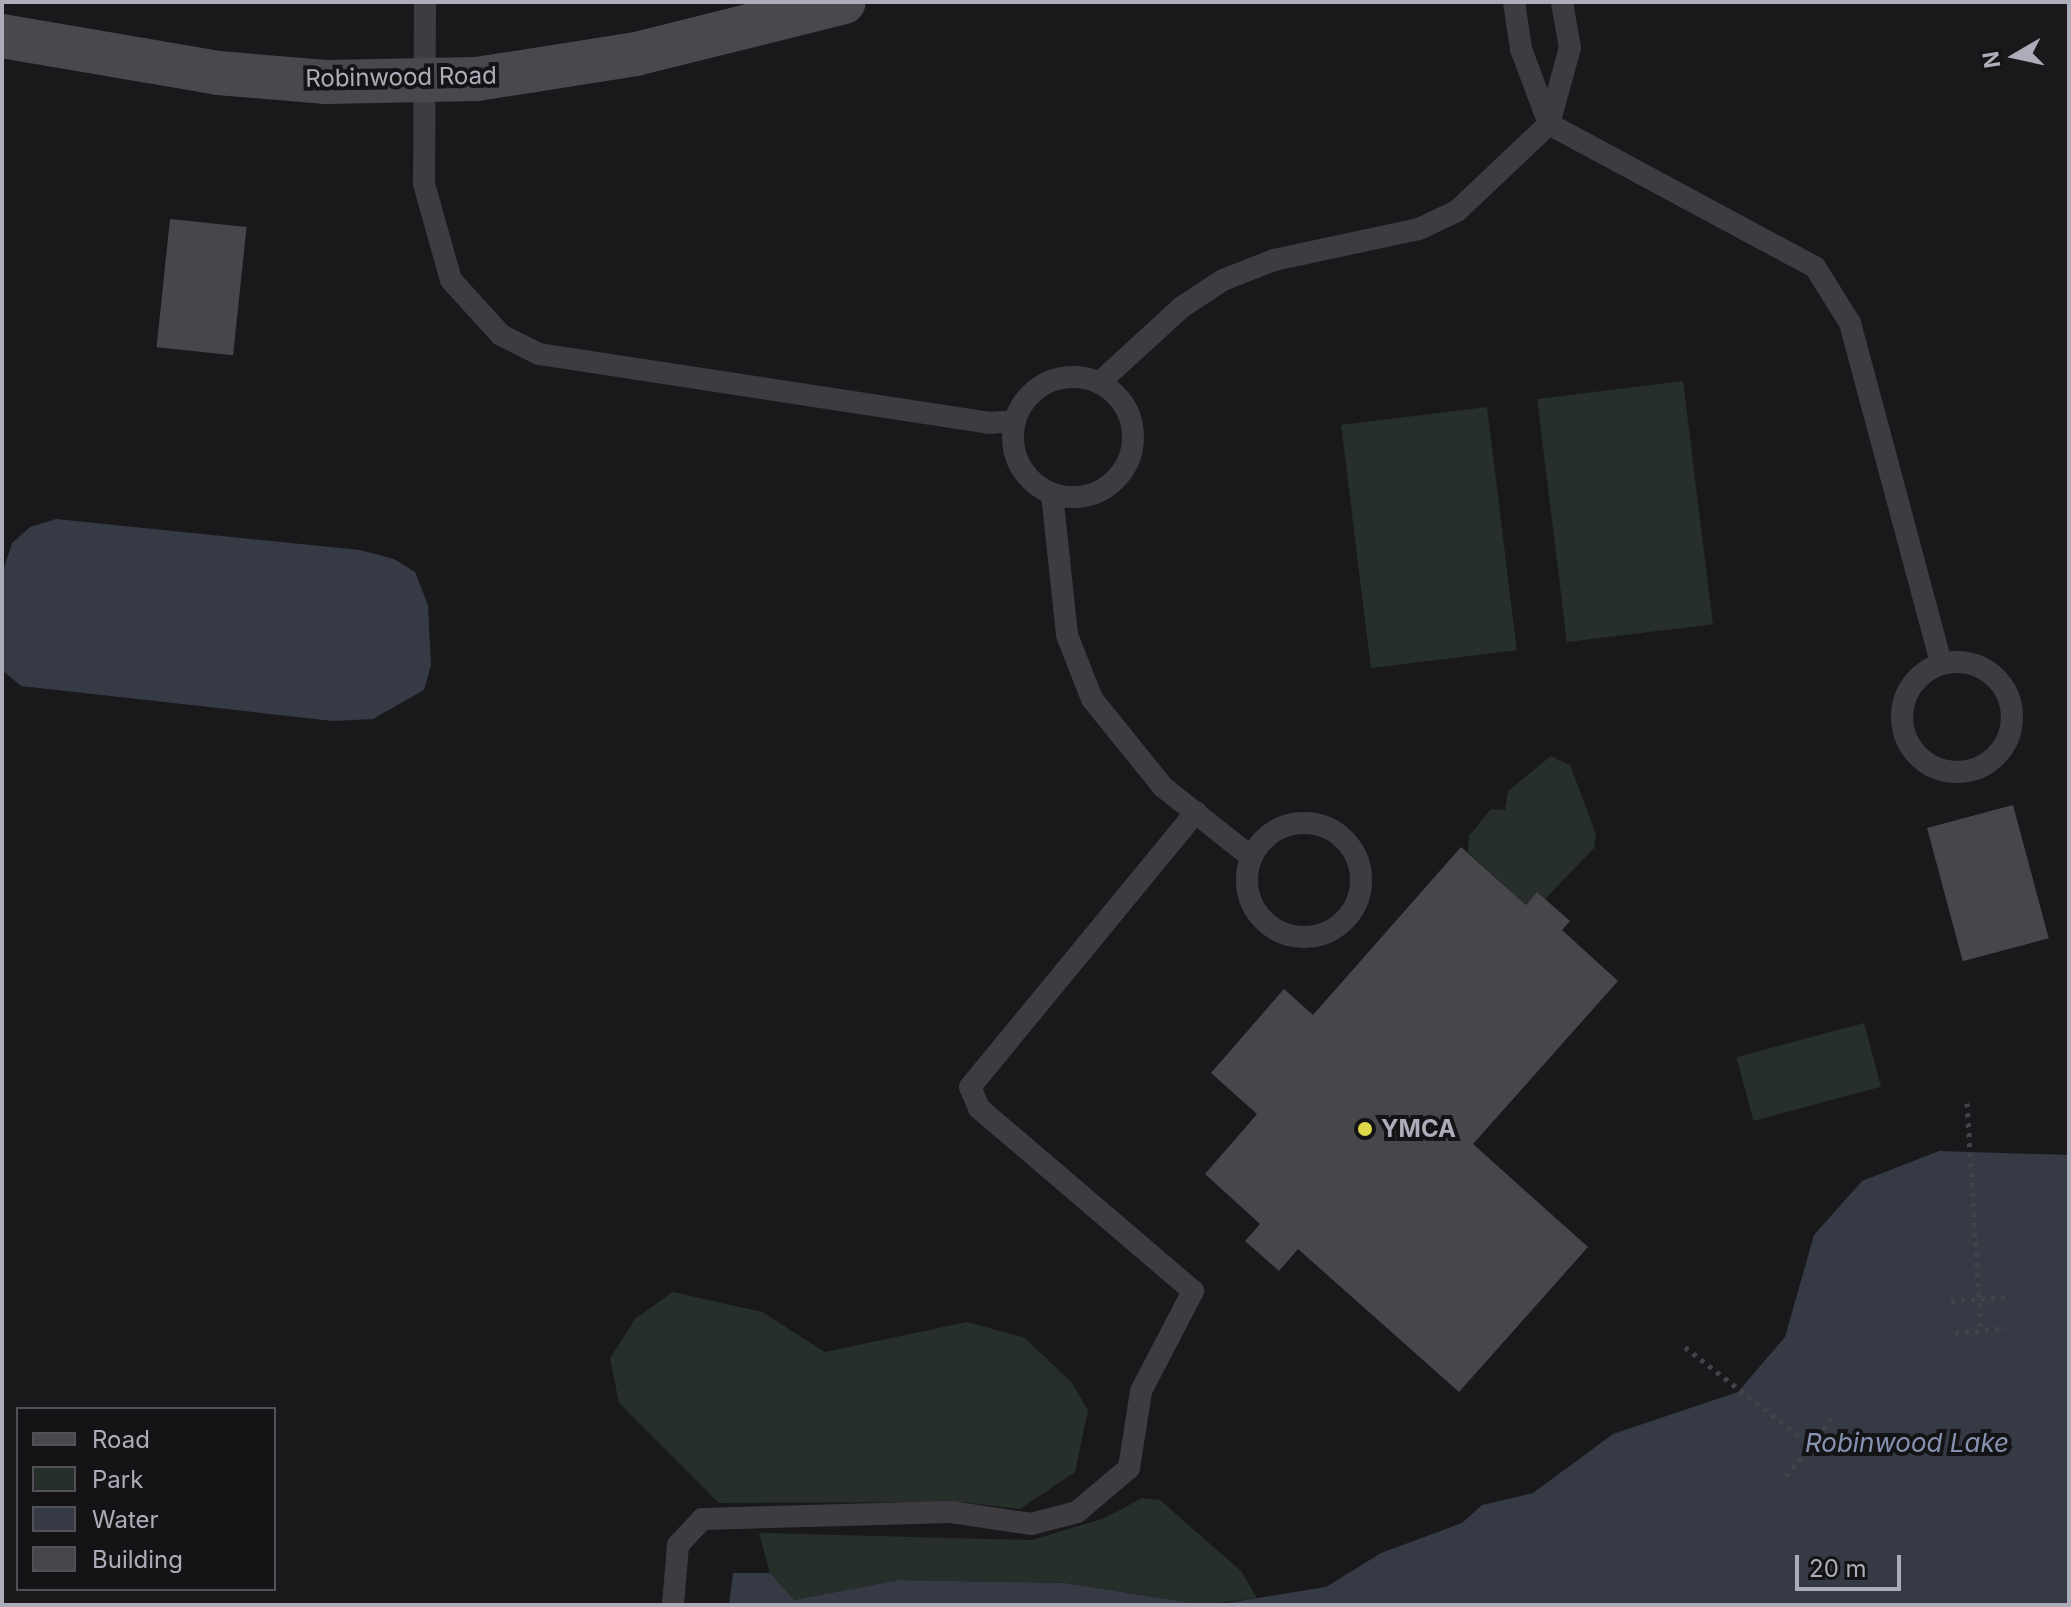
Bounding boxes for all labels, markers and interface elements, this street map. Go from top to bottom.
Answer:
north arrow [1975,16,2055,96]
text: N [1977,49,2005,70]
street label: Robinwood Road [305,61,497,93]
place label: YMCA [1381,1115,1456,1143]
marker: YMCA [1356,1120,1374,1138]
legend [16,1407,276,1591]
text: Road [92,1425,150,1454]
water label: Robinwood Lake [1805,1427,2009,1459]
text: Park [92,1465,143,1494]
text: Water [92,1505,159,1534]
scale bar [1799,1539,1905,1589]
text: Building [92,1545,183,1574]
text: 20 m [1809,1554,1867,1583]

